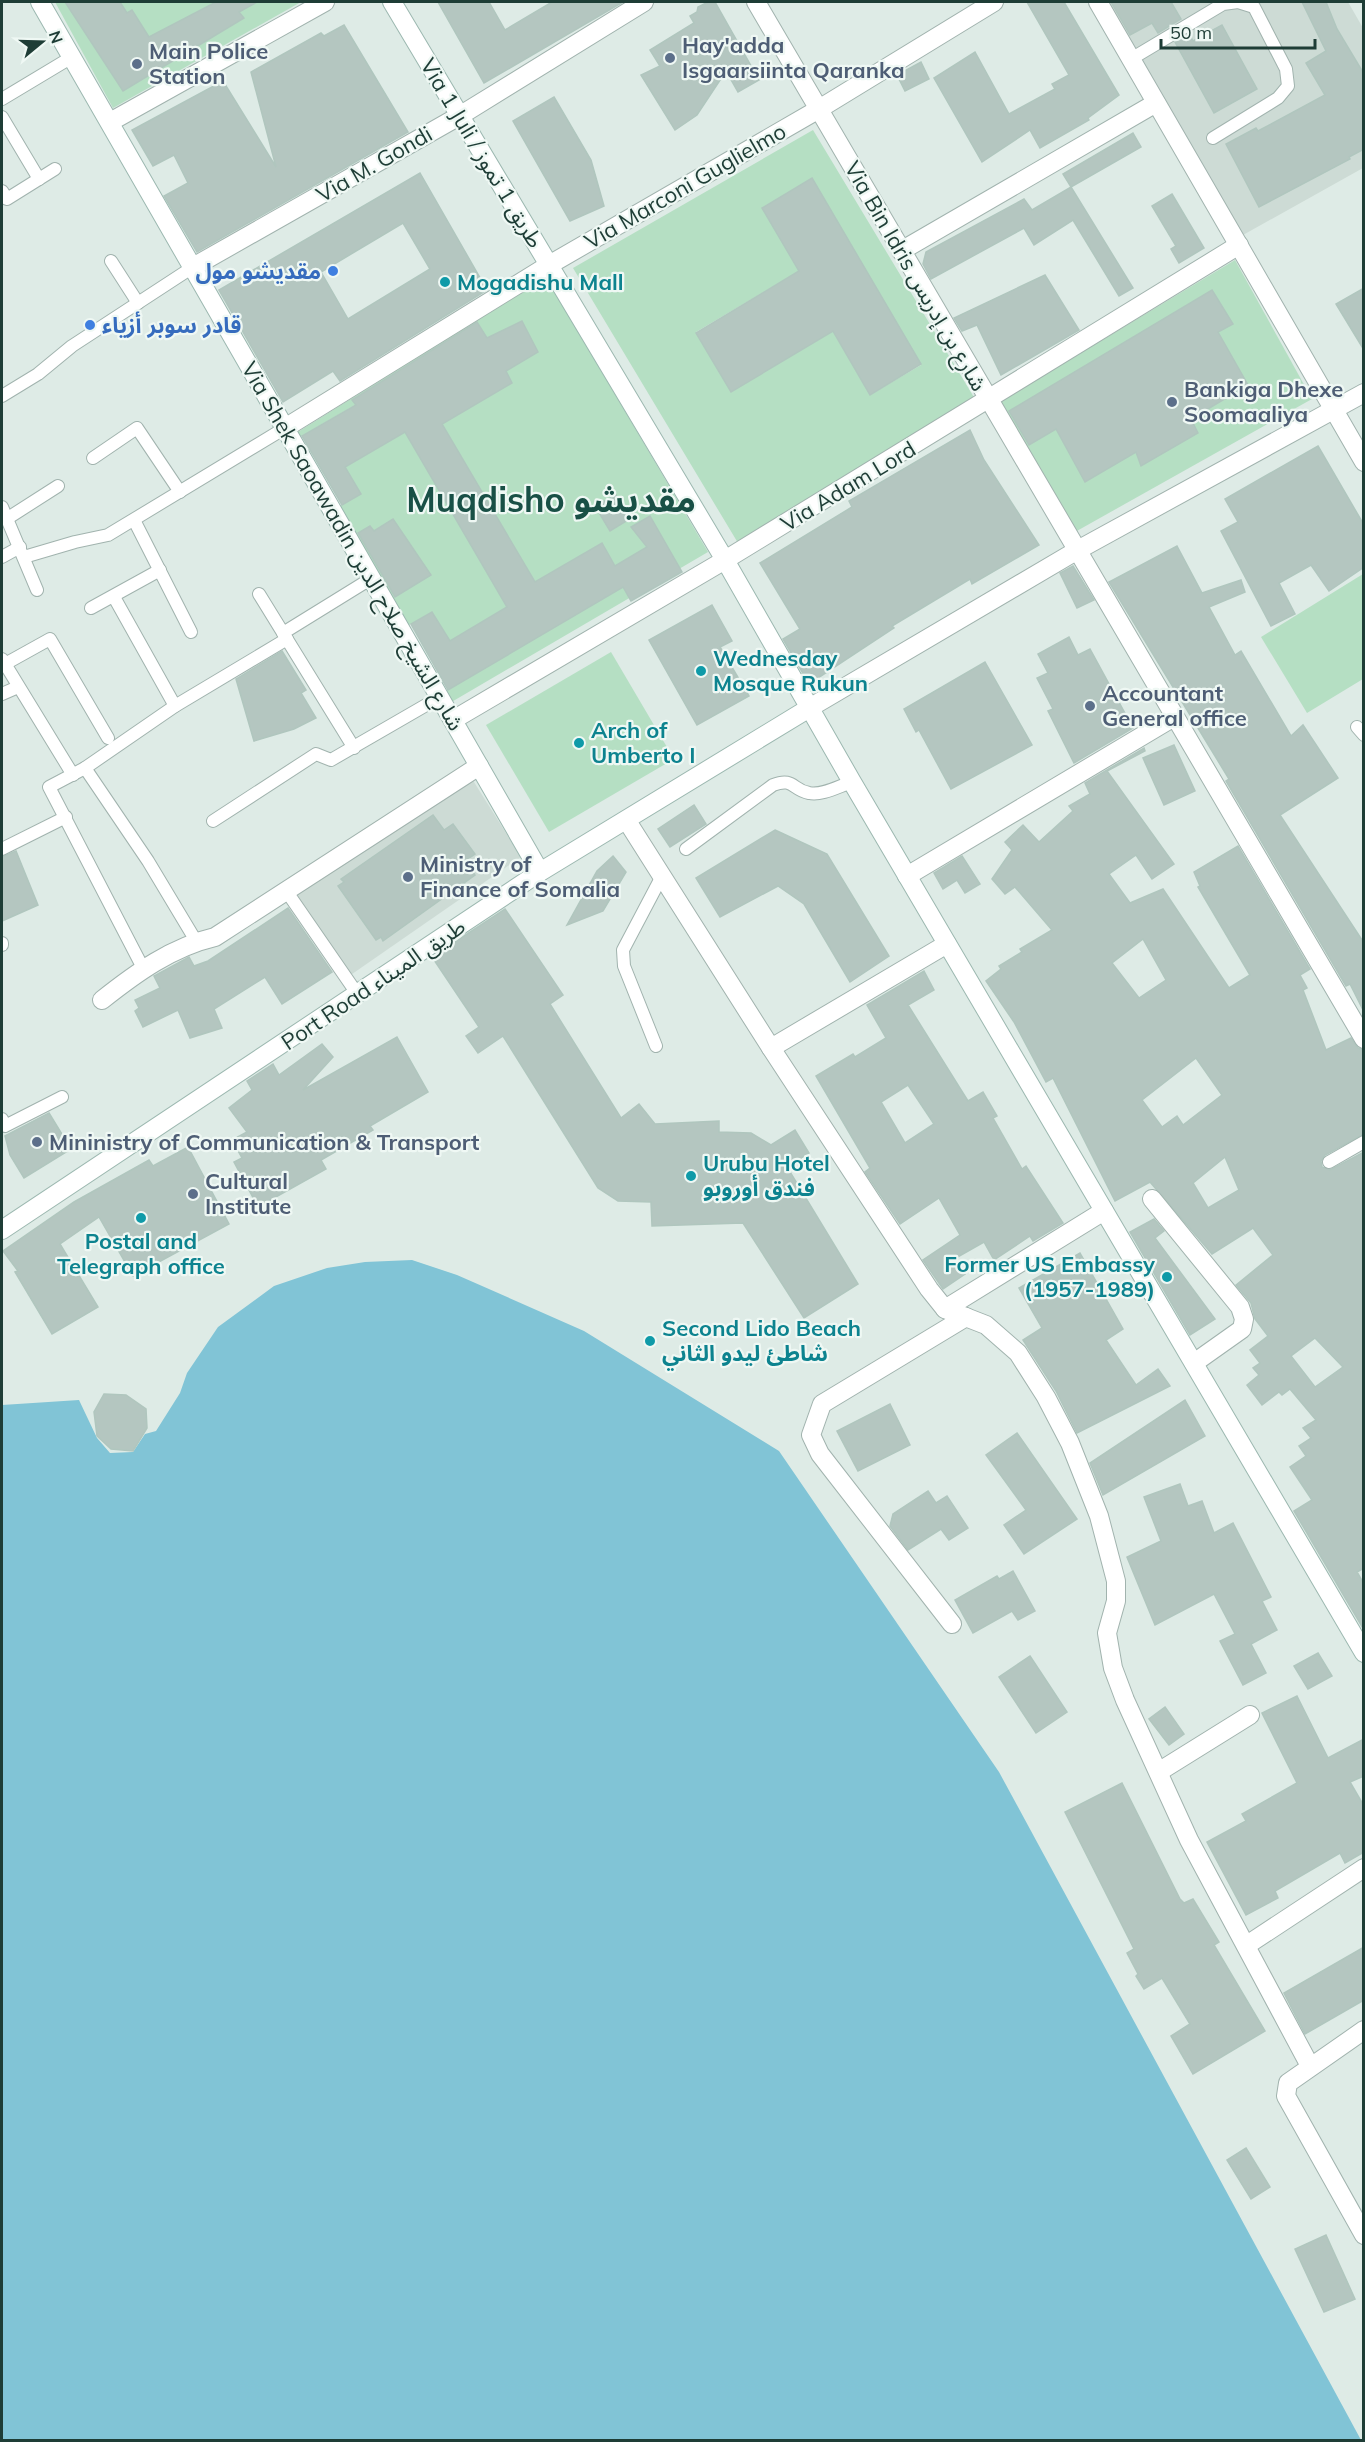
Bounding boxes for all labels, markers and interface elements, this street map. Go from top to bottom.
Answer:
north arrow [12,12,72,72]
scale bar [1161,12,1316,50]
text: 50 m [1170,21,1212,44]
text: N [45,28,68,46]
place label: Hay'adda Isgaarsiinta Qaranka [682,31,905,84]
place label: Main Police Station [149,37,268,90]
marker: Hay'adda Isgaarsiinta Qaranka [663,51,677,65]
street label: Via 1 Juli / طريق 1 تموز [414,53,550,253]
marker: Main Police Station [130,57,144,71]
street label: Via Marconi Guglielmo [579,117,791,255]
street label: Via M. Gondi [311,120,437,208]
street label: Via Bin Idris شارع بن إدريس [836,156,993,398]
place label: مقديشو مول [195,257,321,285]
marker: مقديشو مول [326,264,340,278]
place label: Mogadishu Mall [457,268,624,296]
marker: Mogadishu Mall [438,275,452,289]
place label: قادر سوبر أزياء [102,311,241,339]
marker: قادر سوبر أزياء [83,318,97,332]
street label: Via Shek Saoawadin شارع الشيخ صلاح الدين [233,356,471,737]
place label: Bankiga Dhexe Soomaaliya [1184,375,1343,428]
marker: Bankiga Dhexe Soomaaliya [1165,395,1179,409]
street label: Via Adam Lord [775,435,921,537]
district label: Muqdisho مقديشو [406,478,696,521]
place label: Wednesday Mosque Rukun [713,644,868,697]
marker: Wednesday Mosque Rukun [694,664,708,678]
place label: Accountant General office [1102,679,1247,732]
marker: Accountant General office [1083,699,1097,713]
place label: Arch of Umberto I [591,716,696,769]
marker: Arch of Umberto I [572,736,586,750]
place label: Ministry of Finance of Somalia [420,850,620,903]
marker: Ministry of Finance of Somalia [401,870,415,884]
street label: Port Road طريق الميناء [276,912,470,1056]
place label: Mininistry of Communication & Transport [49,1128,479,1156]
marker: Mininistry of Communication & Transport [30,1135,44,1149]
place label: Urubu Hotel فندق أوروبو [703,1149,830,1202]
place label: Cultural Institute [205,1167,291,1220]
marker: Urubu Hotel فندق أوروبو [684,1169,698,1183]
marker: Cultural Institute [186,1187,200,1201]
marker: Postal and Telegraph office [134,1211,148,1225]
place label: Postal and Telegraph office [57,1227,225,1280]
place label: Former US Embassy (1957-1989) [944,1250,1155,1303]
marker: Former US Embassy (1957-1989) [1160,1270,1174,1284]
place label: Second Lido Beach شاطئ ليدو الثاني [662,1314,861,1371]
marker: Second Lido Beach شاطئ ليدو الثاني [643,1334,657,1348]

